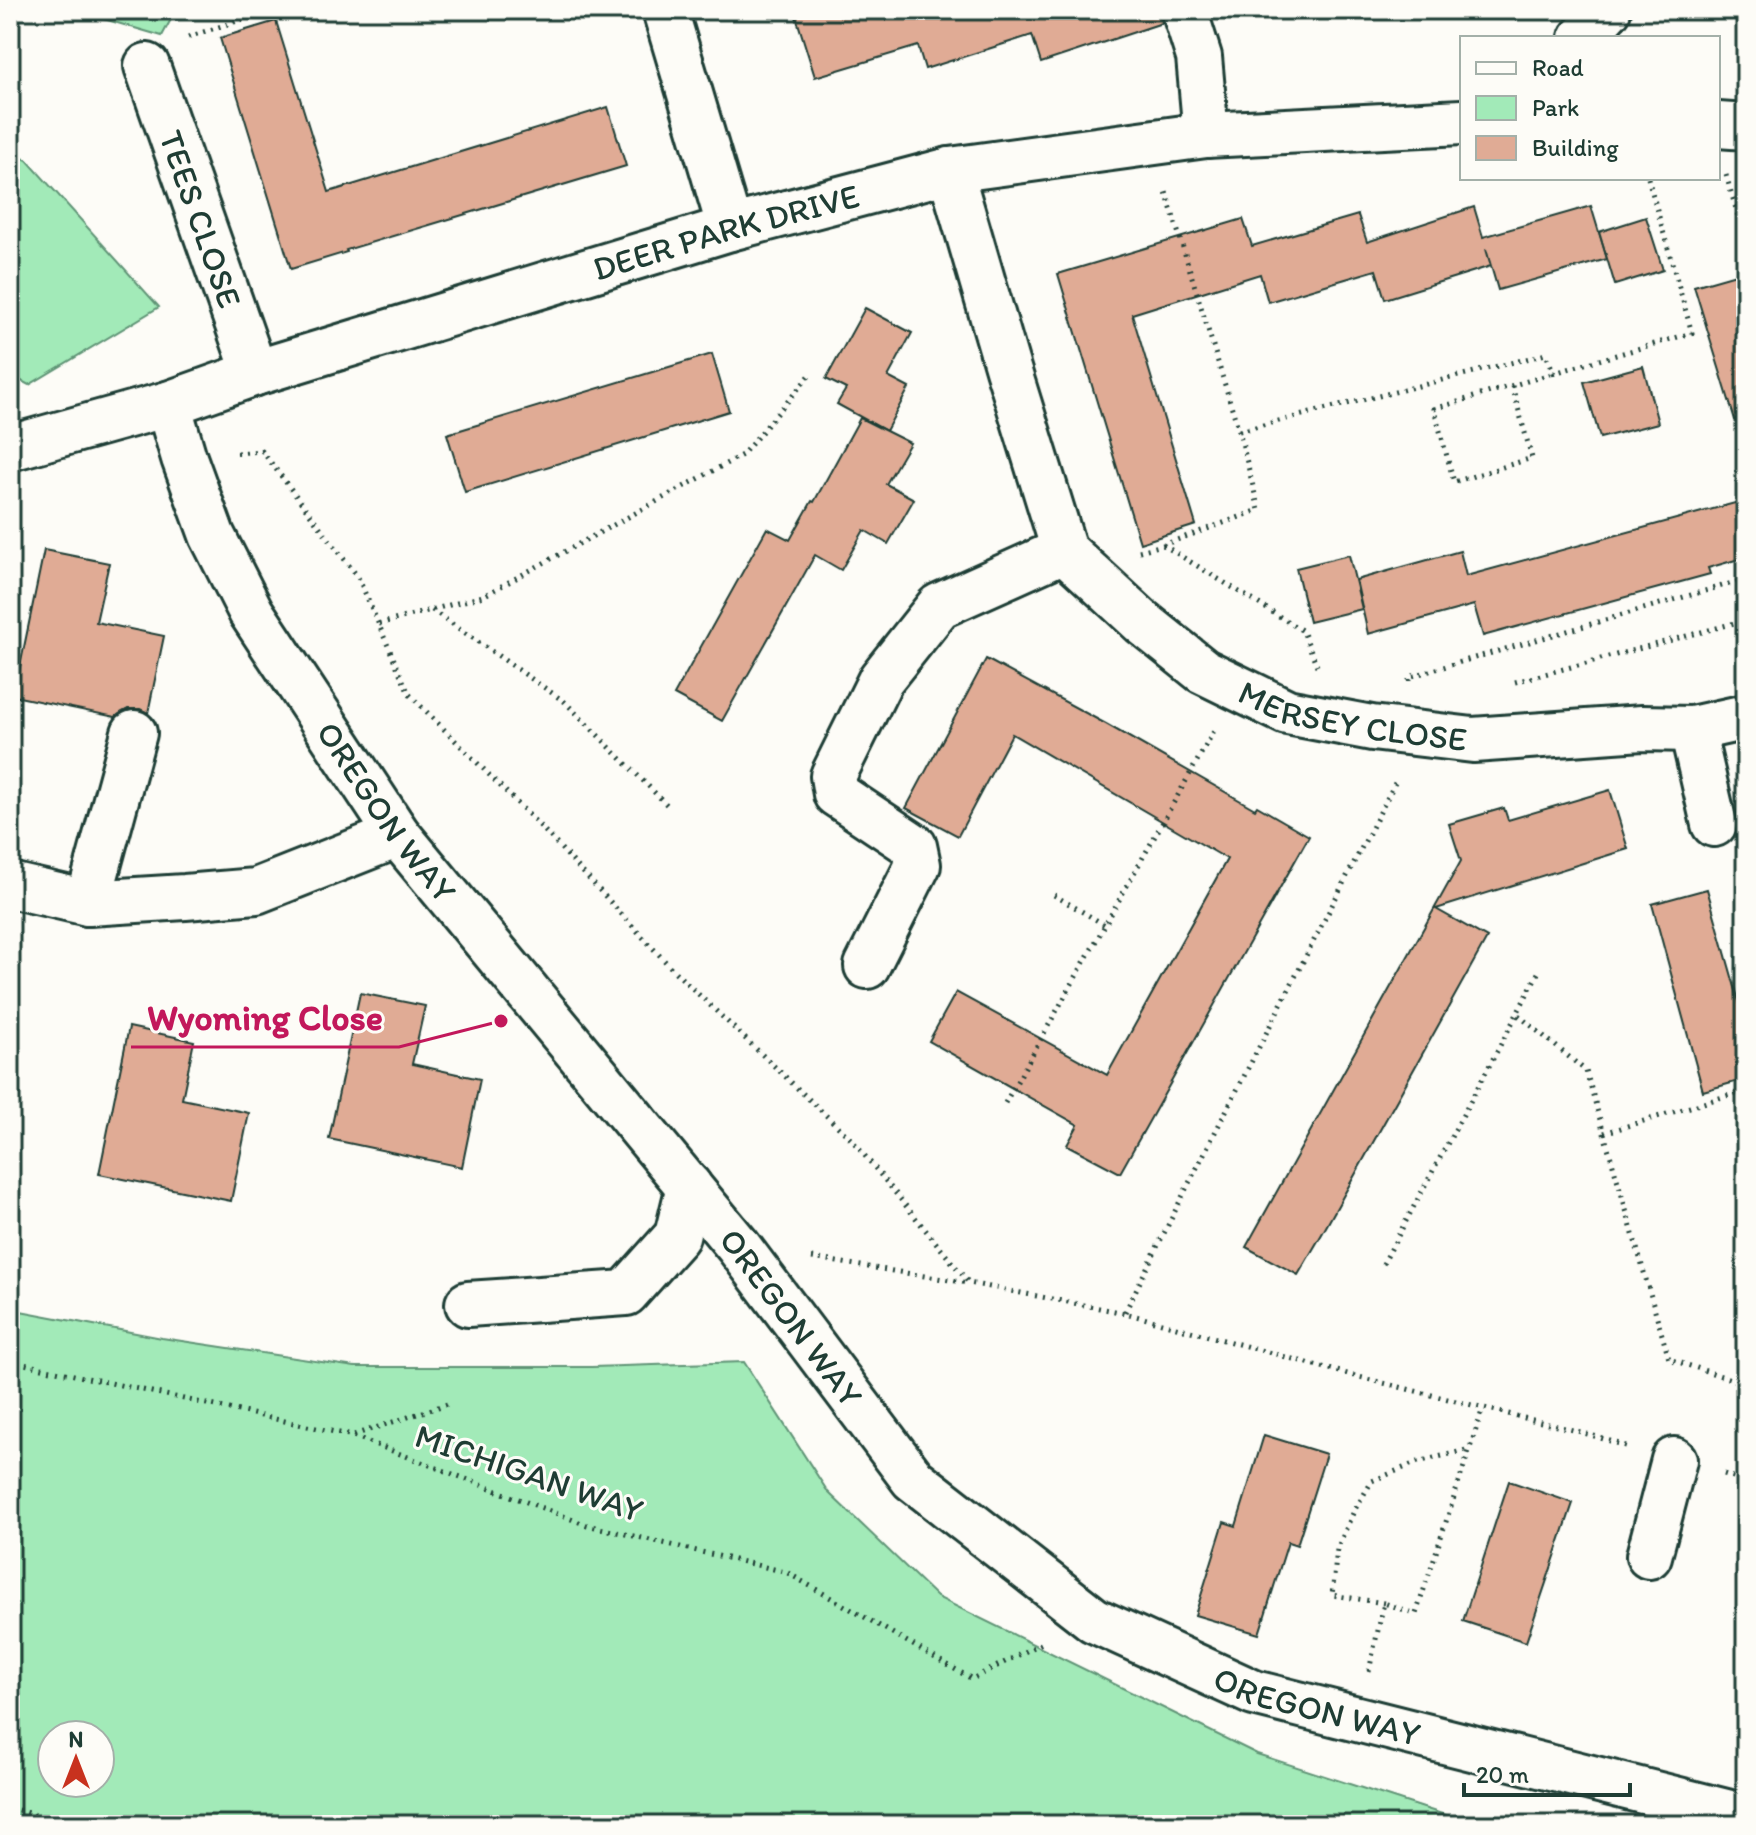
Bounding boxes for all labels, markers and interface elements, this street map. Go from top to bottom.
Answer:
legend [1460,36,1720,180]
text: Road [1532,53,1584,82]
text: Park [1532,93,1579,122]
street label: TEES CLOSE [151,125,251,313]
text: Building [1532,133,1619,162]
street label: DEER PARK DRIVE [588,174,863,289]
street label: MERSEY CLOSE [1232,671,1469,760]
street label: OREGON WAY [308,713,466,911]
callout: Wyoming Close [131,987,399,1047]
text: Wyoming Close [147,996,383,1039]
street label: OREGON WAY [711,1220,872,1415]
street label: MICHIGAN WAY [410,1415,649,1531]
street label: OREGON WAY [1207,1657,1425,1755]
north arrow [36,1719,116,1799]
text: N [69,1726,83,1753]
scale bar [1464,1747,1630,1797]
text: 20 m [1476,1760,1529,1789]

